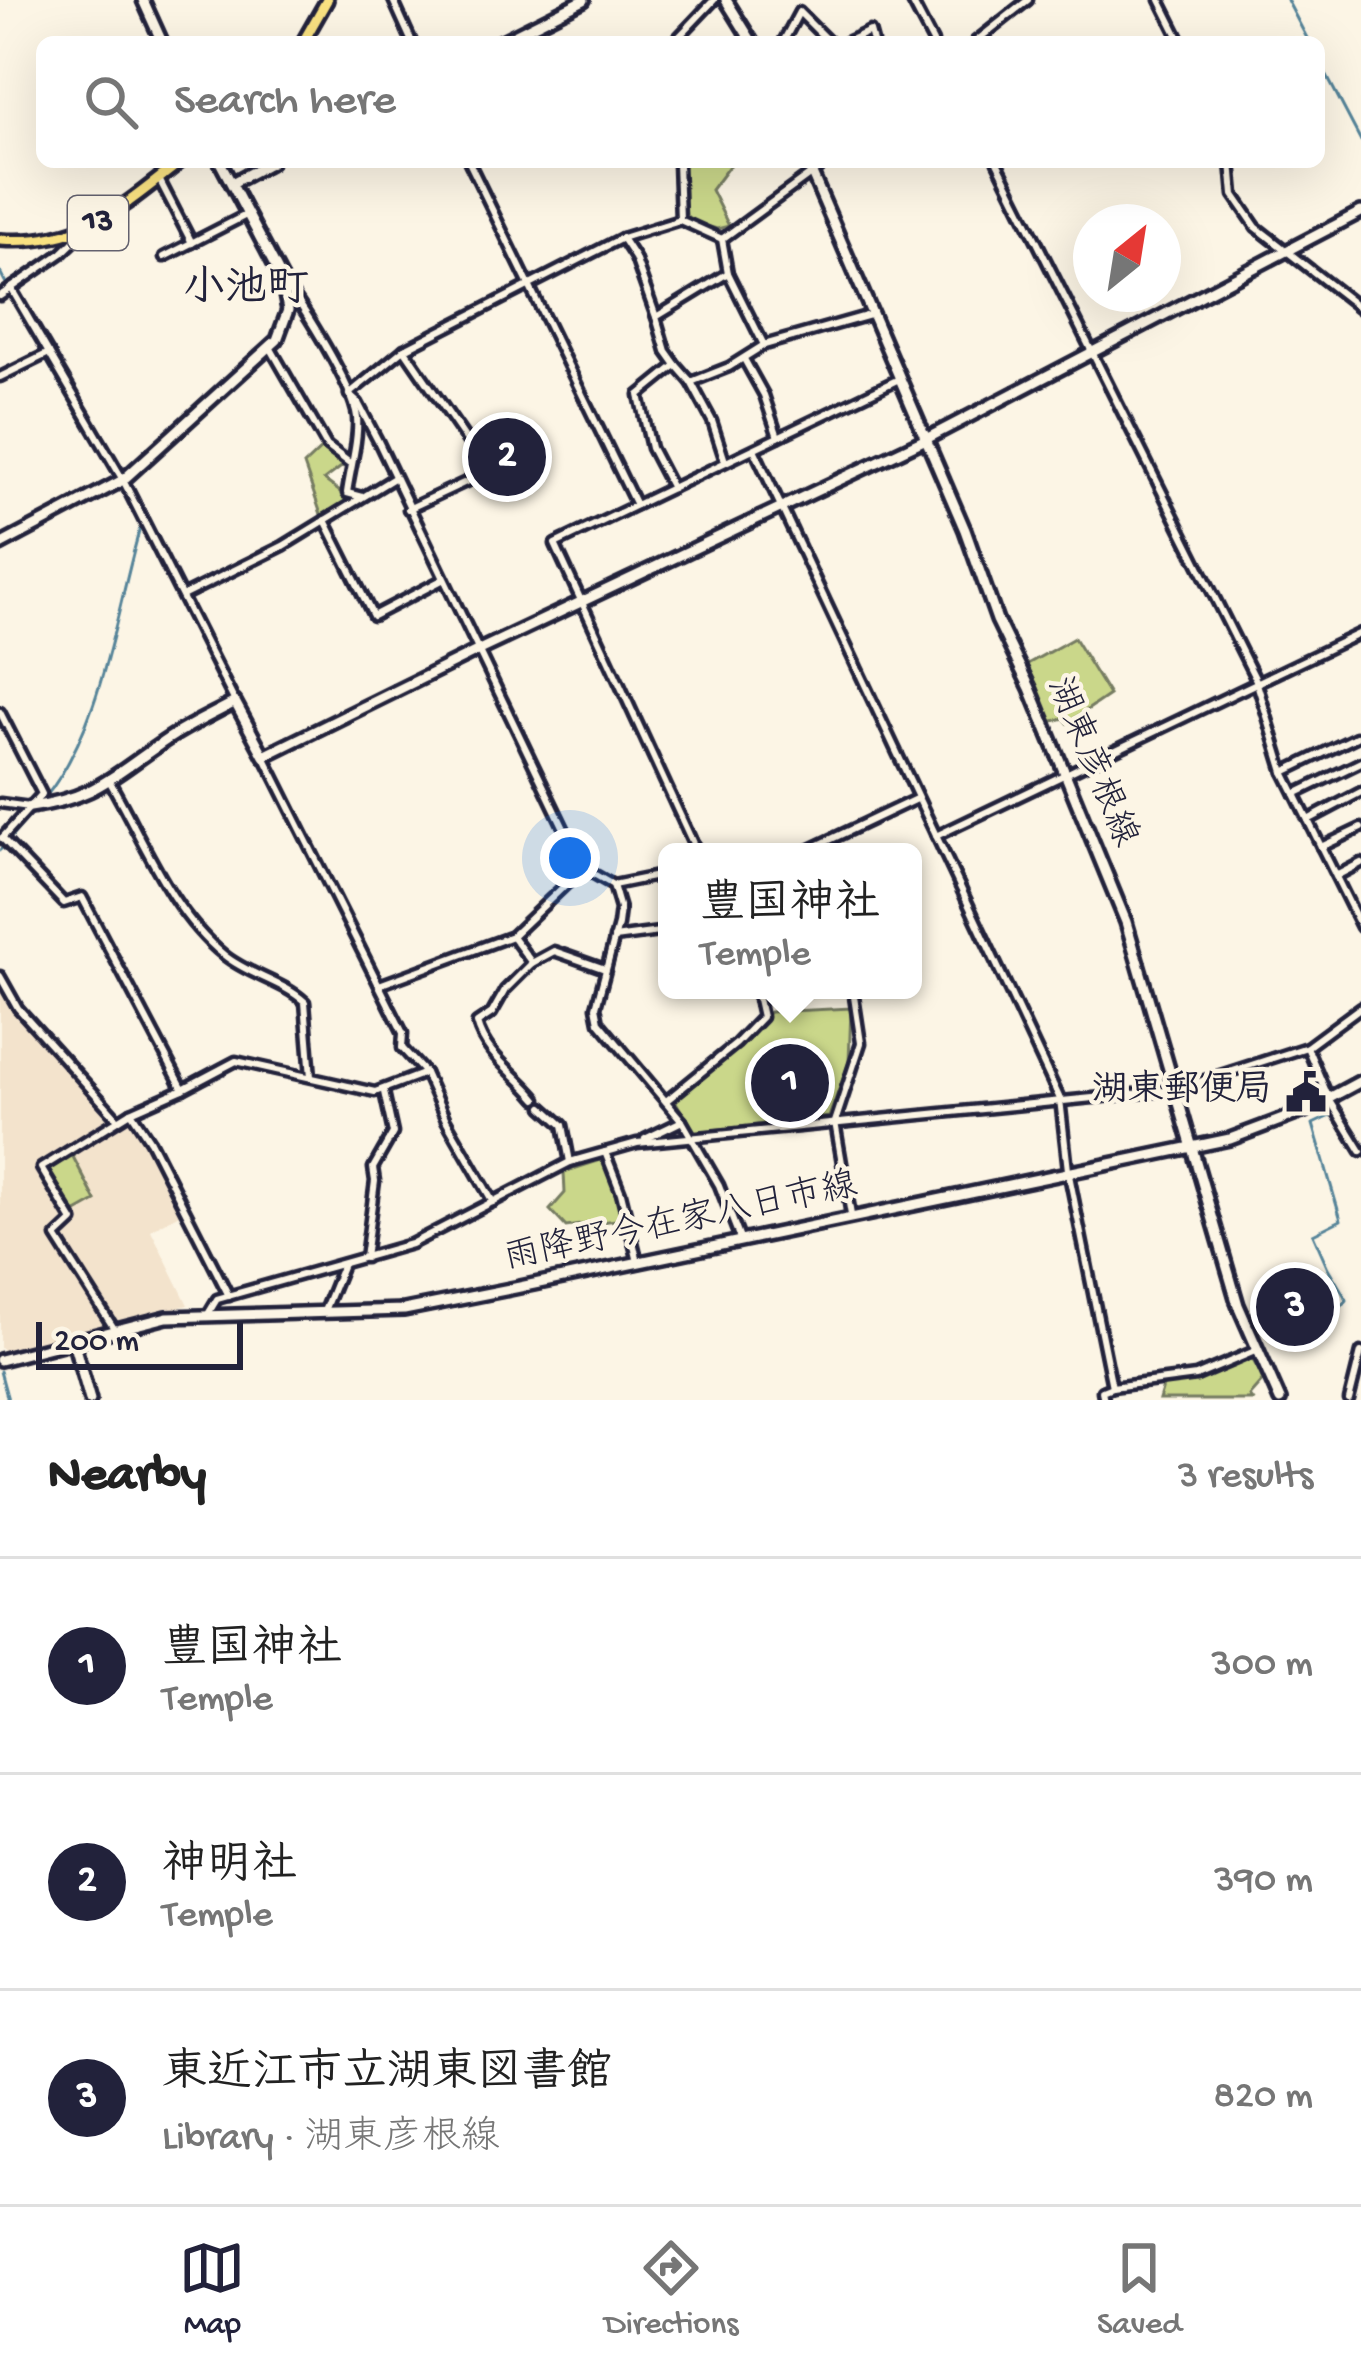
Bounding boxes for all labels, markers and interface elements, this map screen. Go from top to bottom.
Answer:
search box [36,36,1325,168]
icon: search [78,69,144,135]
text: Search here [174,76,396,129]
road number: 13 [68,196,128,250]
north arrow [1073,204,1181,312]
district label: 小池町 [183,265,309,316]
pin: 2 [468,412,546,502]
street label: 湖東彦根線 [1035,671,1147,854]
your location [540,828,600,888]
popup [658,843,922,999]
text: 豊国神社 [700,880,880,933]
text: Temple [700,933,811,979]
pin: 1 [751,1038,829,1128]
place label: 湖東郵便局 [1092,1069,1272,1114]
public building icon: 湖東郵便局 [1283,1069,1329,1115]
street label: 雨降野今在家八日市線 [500,1164,862,1282]
pin: 3 [1256,1262,1334,1352]
scale bar [36,1316,243,1369]
text: 200 m [54,1324,139,1362]
text: Nearby [48,1448,206,1508]
text: 3 results [1178,1455,1313,1501]
text: 豊国神社 [162,1625,342,1678]
text: 1 [79,1643,95,1689]
text: 300 m [1212,1643,1313,1689]
text: Temple [162,1678,273,1724]
text: 神明社 [162,1841,297,1894]
text: 2 [77,1859,97,1905]
text: 390 m [1214,1859,1313,1905]
text: Temple [162,1894,273,1940]
text: 東近江市立湖東図書館 [162,2049,612,2102]
text: 3 [77,2075,97,2121]
text: 820 m [1213,2075,1313,2121]
text: Library · 湖東彦根線 [162,2117,500,2163]
tab: Map [179,2235,245,2345]
tab: Directions [604,2235,738,2345]
tab: Saved [1097,2235,1182,2345]

